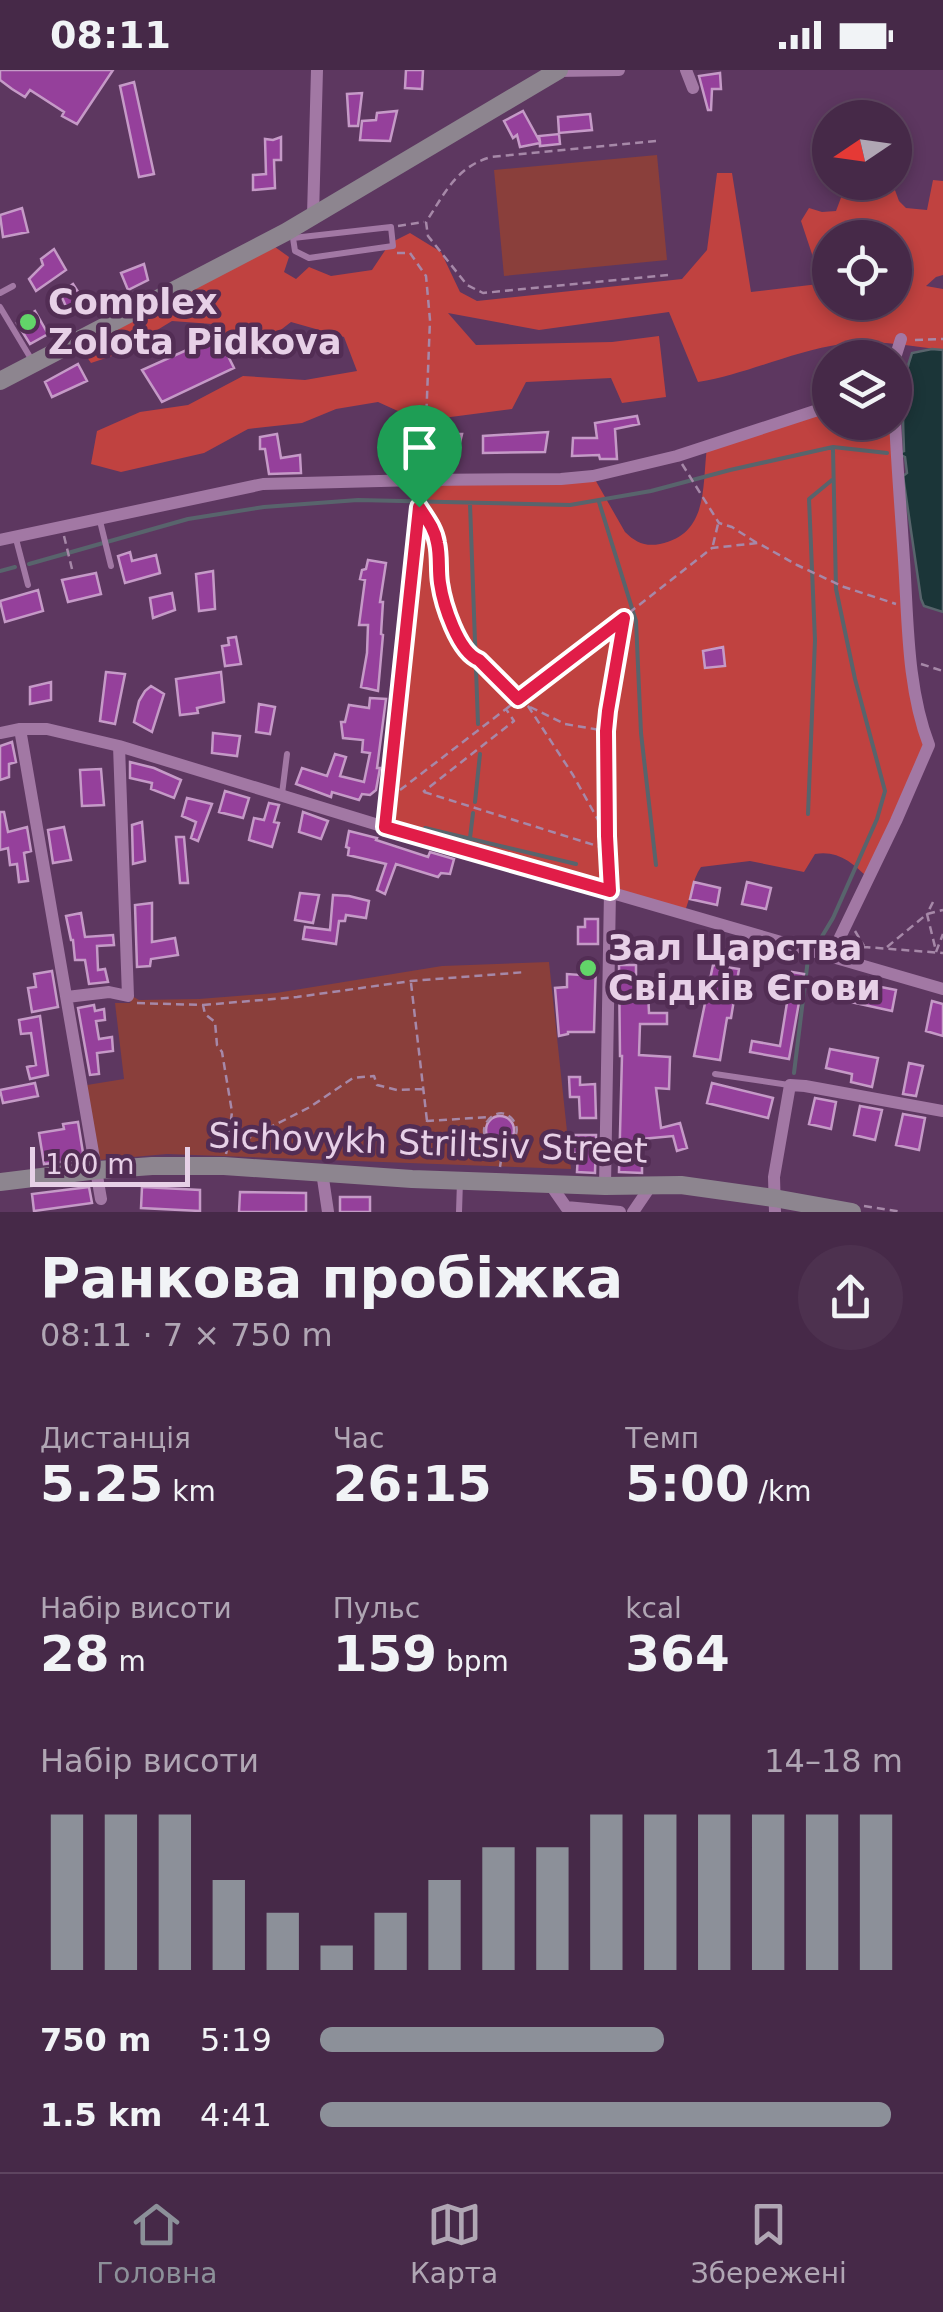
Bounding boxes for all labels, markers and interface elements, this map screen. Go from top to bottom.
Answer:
text: 08:11 [50,13,171,57]
north arrow [812,100,912,200]
map controls [812,100,912,440]
button: locate [812,220,912,320]
place label: Complex Zolota Pidkova [48,282,342,362]
marker: Complex Zolota Pidkova [17,311,39,333]
button: layers [812,340,912,440]
pin [377,405,462,508]
icon: arrive [392,420,447,475]
place label: Зал Царства Свідків Єгови [608,928,881,1008]
marker: Зал Царства Свідків Єгови [577,957,599,979]
street label: Sichovykh Striltsiv Street [208,1115,648,1171]
scale bar [30,1142,190,1186]
text: 100 m [45,1148,135,1181]
button: share [798,1245,903,1350]
text: Ранкова пробіжка [40,1246,623,1310]
text: 08:11 · 7 × 750 m [40,1316,333,1354]
text: Дистанція [40,1422,191,1455]
text: Час [333,1422,384,1455]
text: Темп [625,1422,699,1455]
text: 5.25 [40,1455,163,1513]
text: 26:15 [333,1455,492,1513]
text: 5:00 [625,1455,750,1513]
text: km [163,1475,216,1508]
text: /km [750,1475,812,1508]
text: Набір висоти [40,1592,232,1625]
text: Пульс [333,1592,420,1625]
text: kcal [625,1592,682,1625]
text: 28 [40,1625,110,1683]
text: 159 [333,1625,437,1683]
text: 364 [625,1625,730,1683]
text: m [110,1645,146,1678]
text: bpm [437,1645,509,1678]
text: Набір висоти [40,1742,259,1780]
text: 14–18 m [764,1742,903,1780]
text: 750 m [40,2021,151,2059]
text: 5:19 [200,2021,272,2059]
text: 1.5 km [40,2096,162,2134]
text: 4:41 [200,2096,272,2134]
tab: Головна [96,2197,217,2290]
tab: Карта [410,2197,498,2290]
tab: Збережені [691,2197,847,2290]

